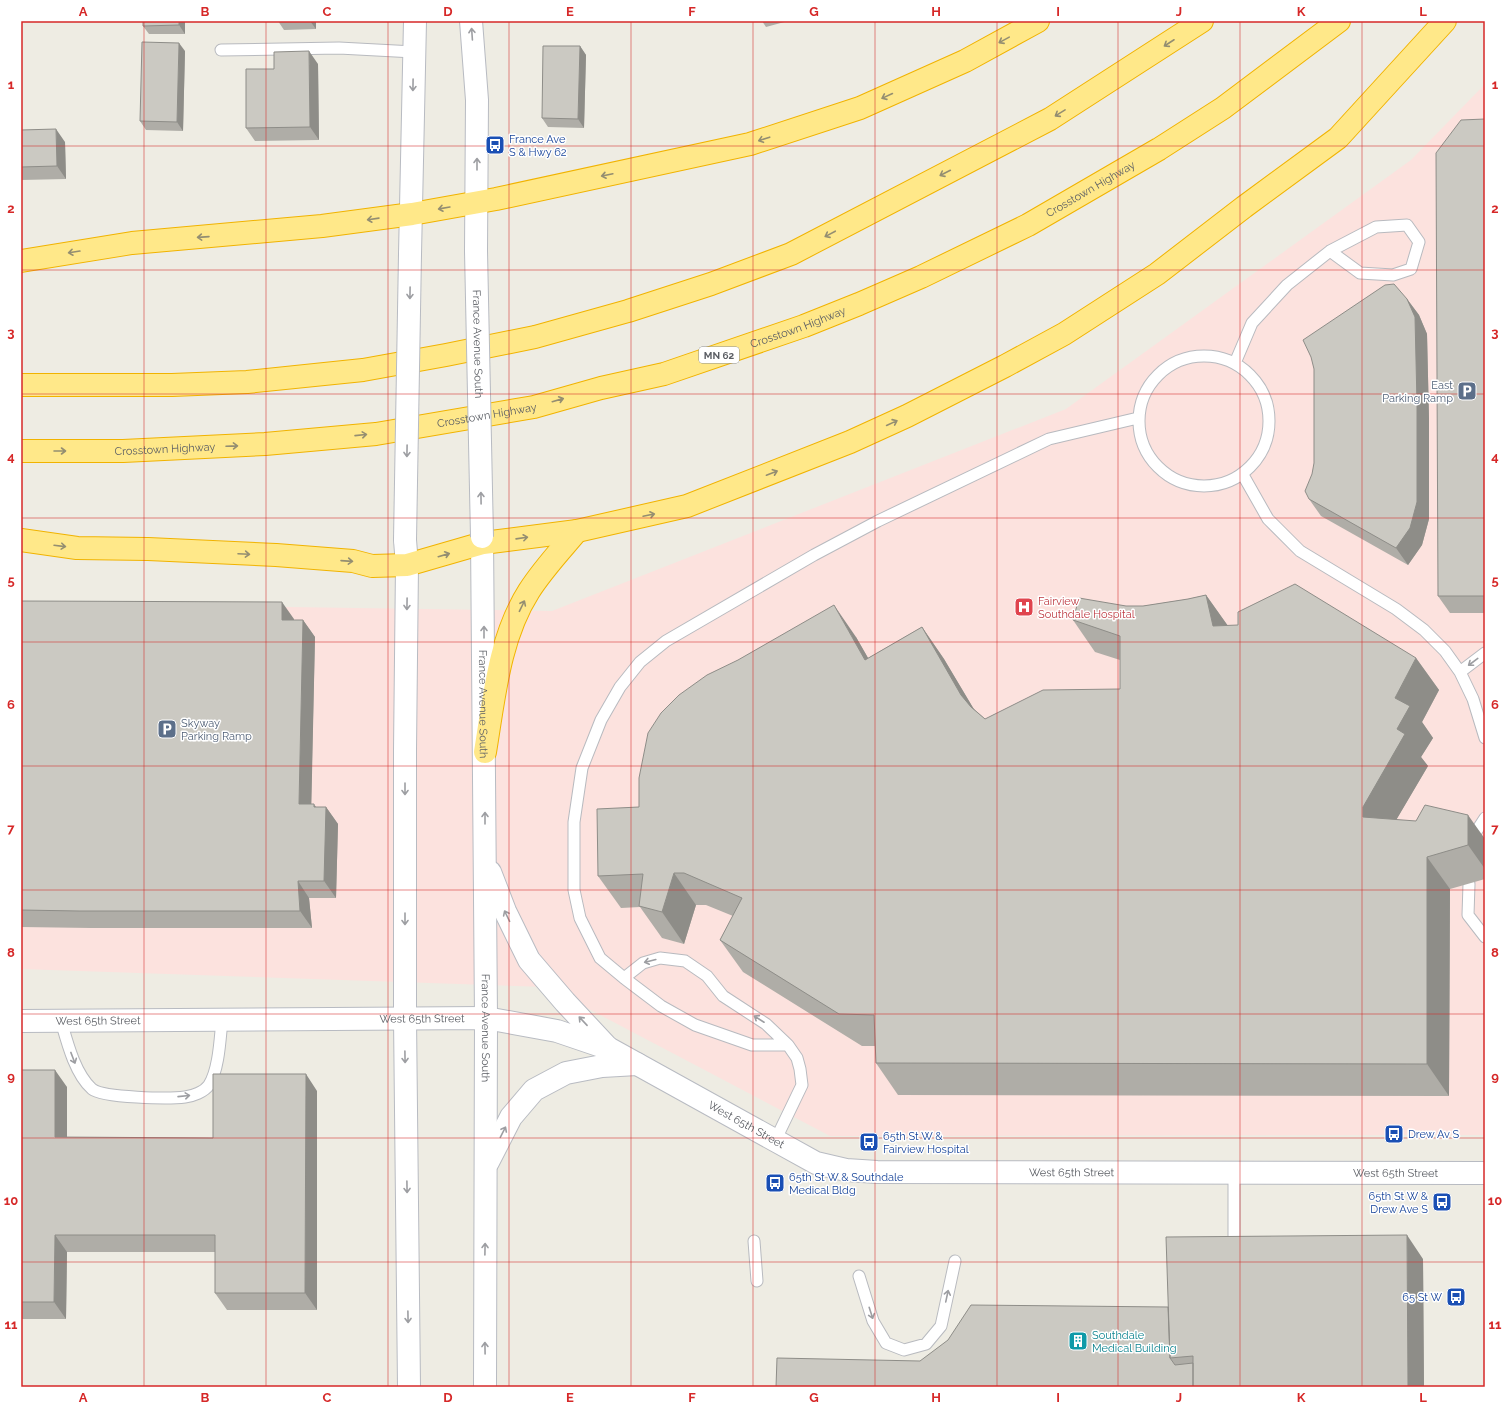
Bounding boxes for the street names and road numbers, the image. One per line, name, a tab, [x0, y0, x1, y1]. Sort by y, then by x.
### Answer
street label: Crosstown Highway	[1044, 158, 1137, 220]
street label: France Avenue South	[470, 290, 485, 398]
street label: Crosstown Highway	[749, 304, 848, 351]
road number: MN 62	[699, 347, 739, 363]
street label: Crosstown Highway	[436, 401, 538, 430]
street label: Crosstown Highway	[115, 440, 216, 458]
street label: France Avenue South	[476, 650, 490, 758]
street label: France Avenue South	[479, 974, 492, 1082]
street label: West 65th Street	[379, 1012, 465, 1026]
street label: West 65th Street	[55, 1014, 141, 1028]
street label: West 65th Street	[706, 1099, 787, 1151]
street label: West 65th Street	[1029, 1166, 1114, 1179]
street label: West 65th Street	[1353, 1167, 1438, 1180]

